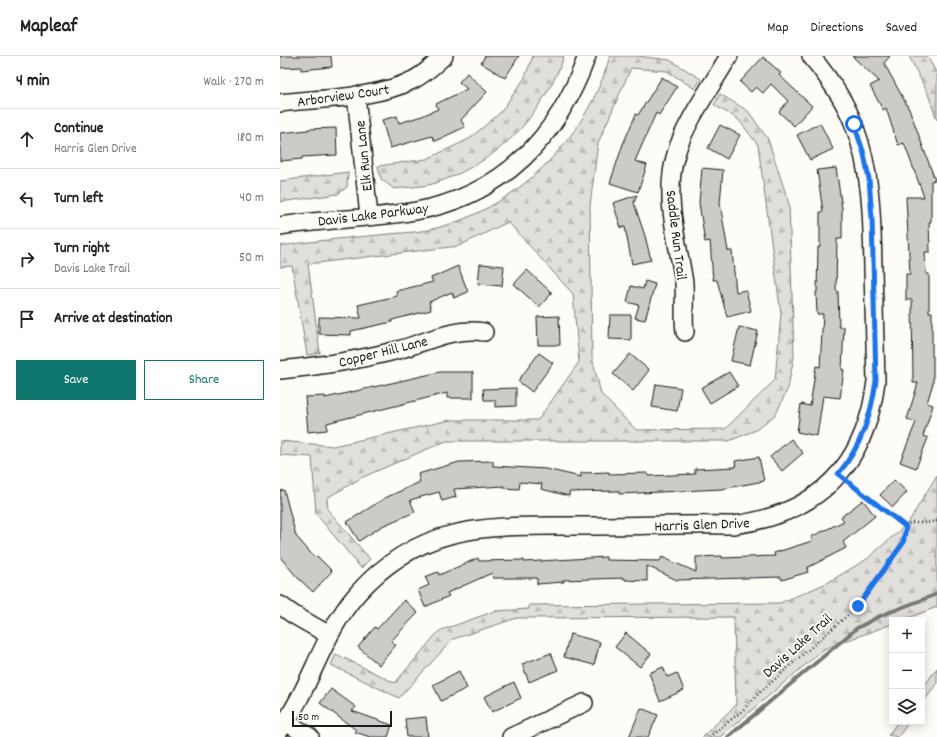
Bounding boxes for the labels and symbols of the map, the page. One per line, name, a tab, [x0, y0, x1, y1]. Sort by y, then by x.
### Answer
street label: Arborview Court	[296, 80, 391, 114]
route start	[845, 115, 863, 133]
street label: Elk Run Lane	[350, 119, 380, 192]
street label: Saddle Run Trail	[659, 189, 691, 282]
street label: Davis Lake Parkway	[317, 198, 431, 234]
street label: Copper Hill Lane	[337, 331, 431, 375]
street label: Harris Glen Drive	[654, 513, 751, 539]
route end	[849, 597, 867, 615]
street label: Davis Lake Trail	[758, 609, 839, 684]
scale bar	[292, 709, 392, 728]

